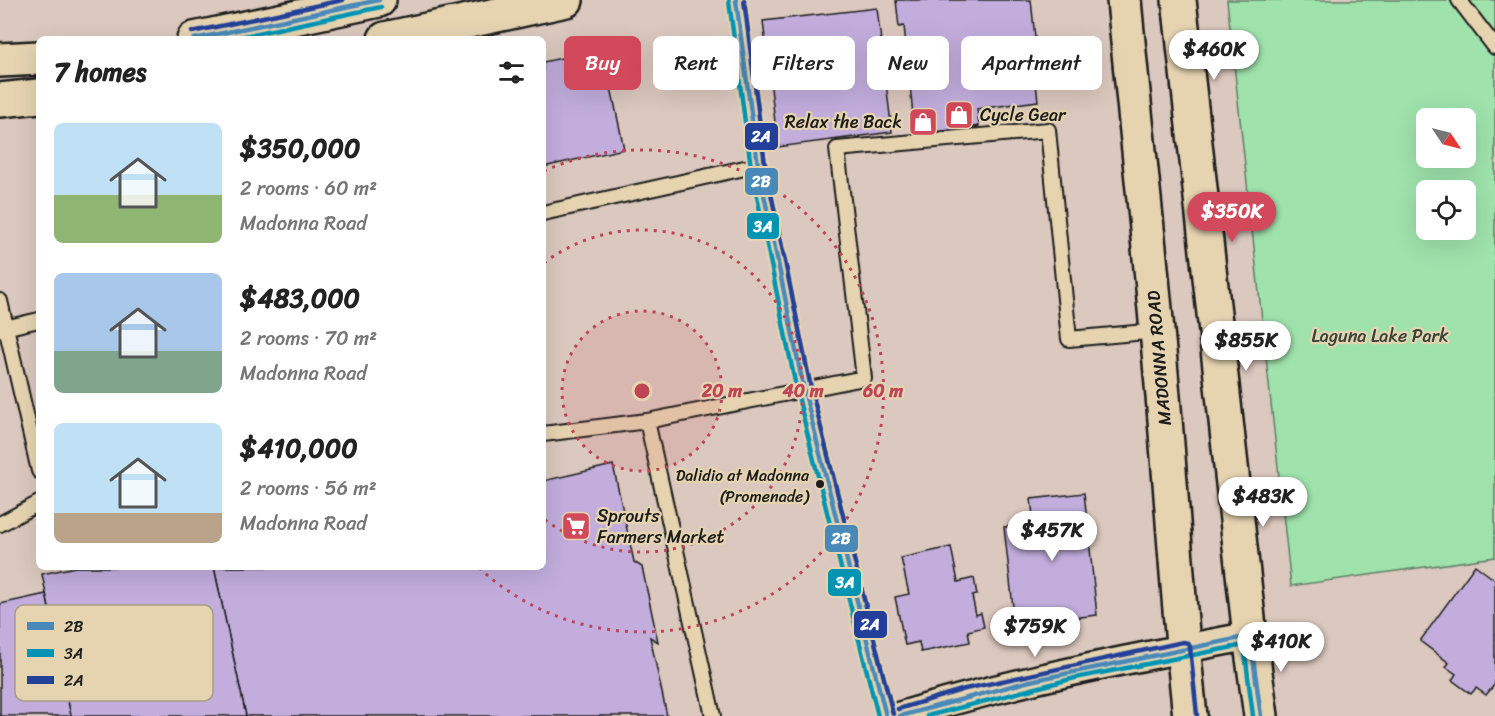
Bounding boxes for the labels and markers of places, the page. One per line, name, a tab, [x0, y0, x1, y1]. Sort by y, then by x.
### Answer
pin: $460K	[1172, 30, 1256, 81]
shop icon: Cycle Gear	[943, 99, 975, 131]
place label: Cycle Gear	[980, 99, 1067, 131]
place label: Relax the Back	[785, 106, 902, 138]
shop icon: Relax the Back	[907, 106, 939, 138]
pin: $350K	[1190, 192, 1274, 243]
pin: $855K	[1204, 321, 1288, 372]
centre of rings	[632, 381, 652, 401]
place label: Dalidio at Madonna (Promenade)	[676, 461, 810, 511]
pin: $483K	[1221, 477, 1305, 528]
marker: Dalidio at Madonna (Promenade)	[814, 478, 826, 490]
place label: Sprouts Farmers Market	[597, 500, 725, 553]
supermarket icon: Sprouts Farmers Market	[560, 510, 592, 542]
pin: $457K	[1010, 511, 1094, 562]
pin: $759K	[993, 607, 1077, 658]
pin: $410K	[1239, 622, 1323, 673]

